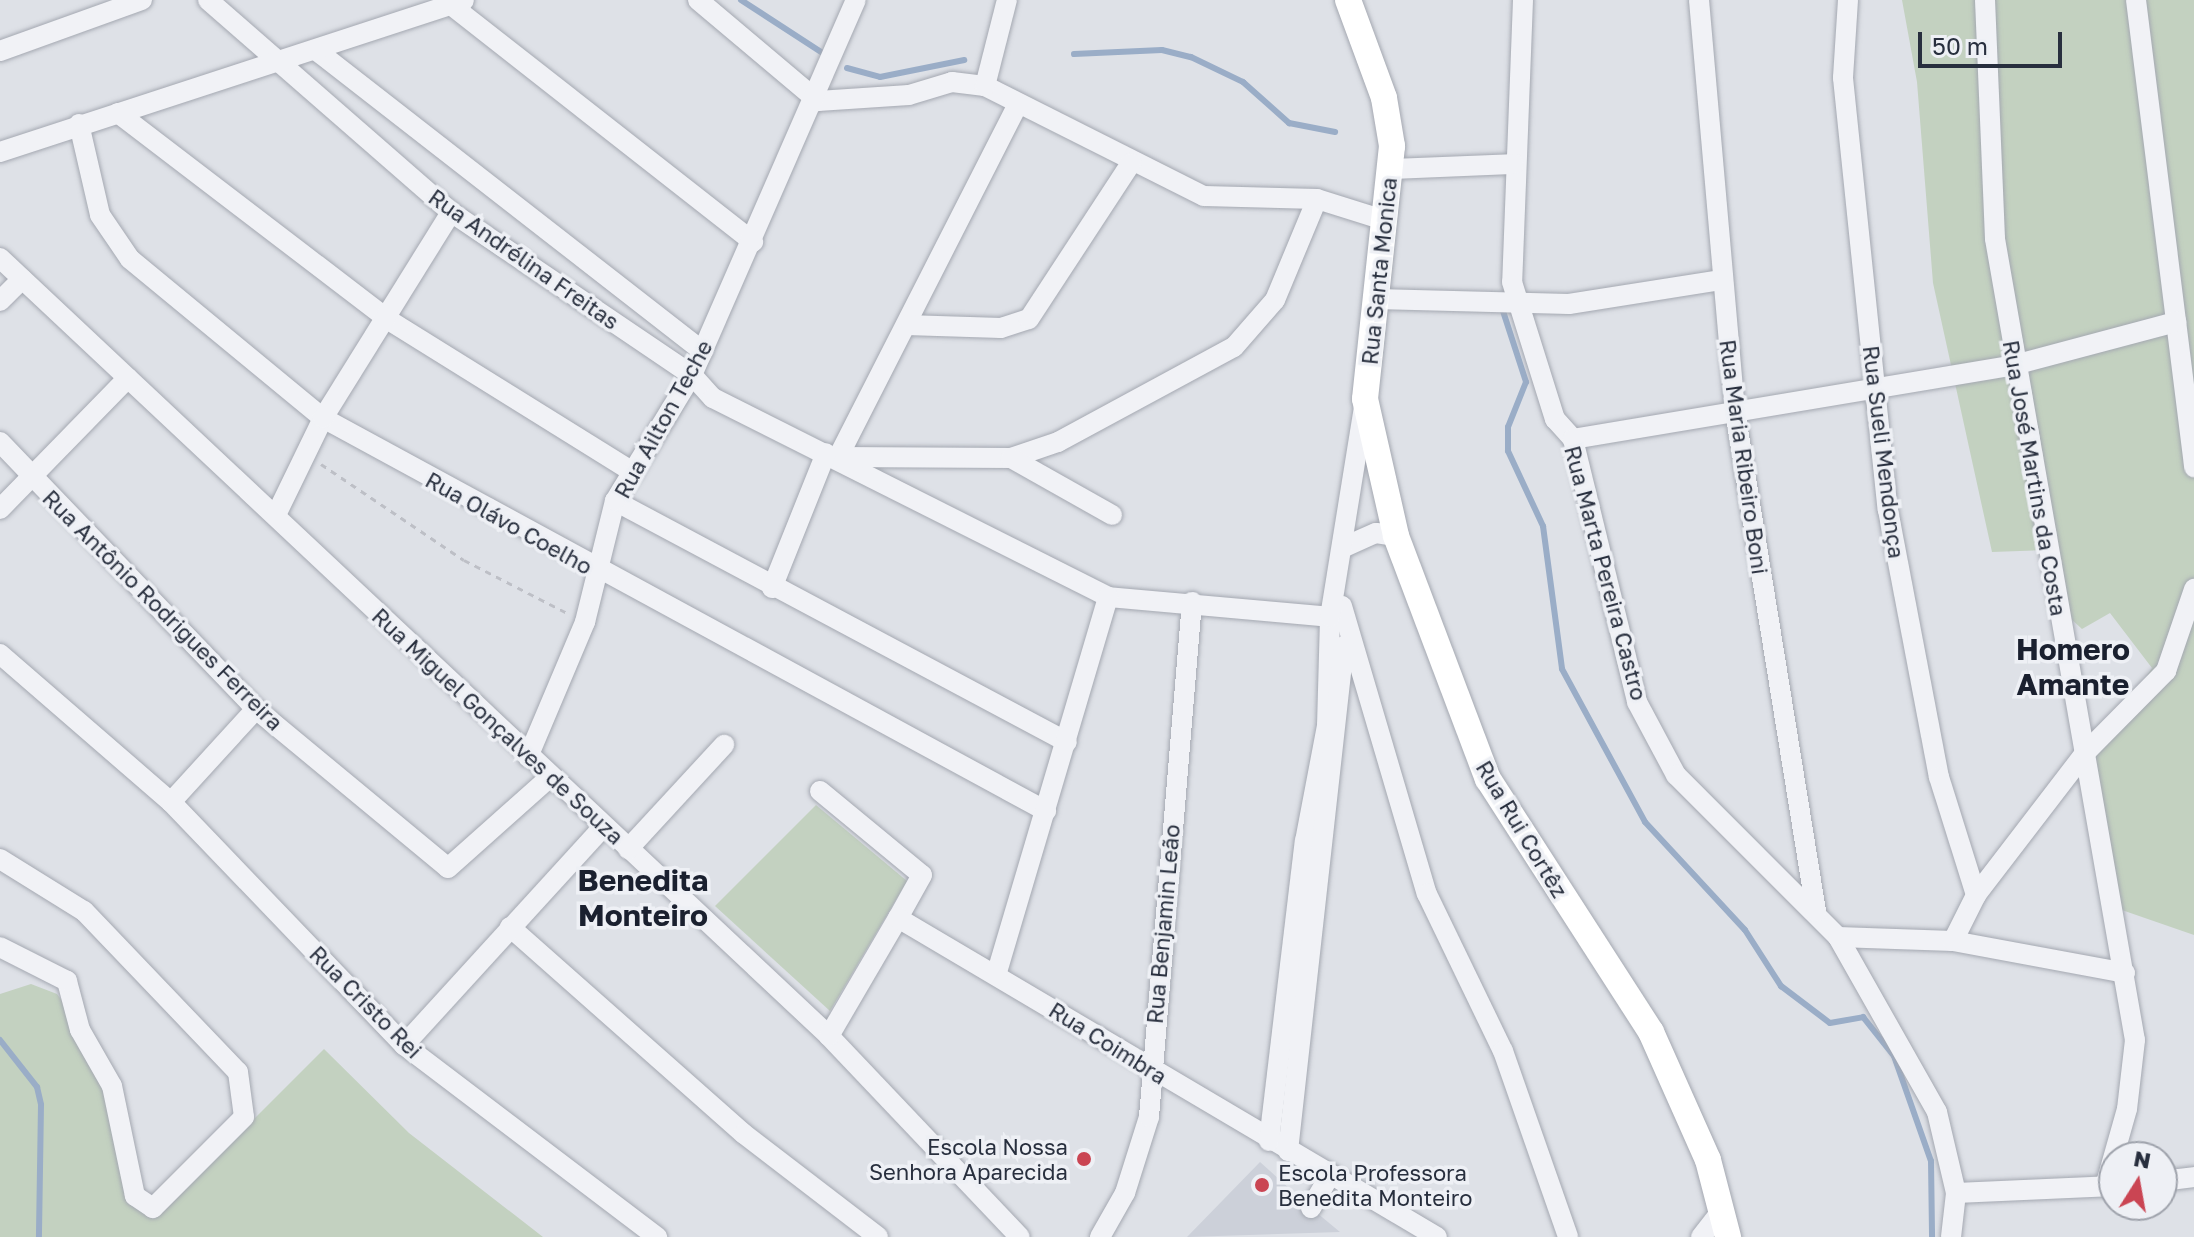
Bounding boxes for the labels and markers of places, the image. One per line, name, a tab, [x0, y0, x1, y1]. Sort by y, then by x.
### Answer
place label: Escola Nossa Senhora Aparecida	[869, 1133, 1068, 1184]
marker: Escola Nossa Senhora Aparecida	[1075, 1150, 1093, 1168]
place label: Escola Professora Benedita Monteiro	[1278, 1159, 1472, 1210]
marker: Escola Professora Benedita Monteiro	[1253, 1176, 1271, 1194]

